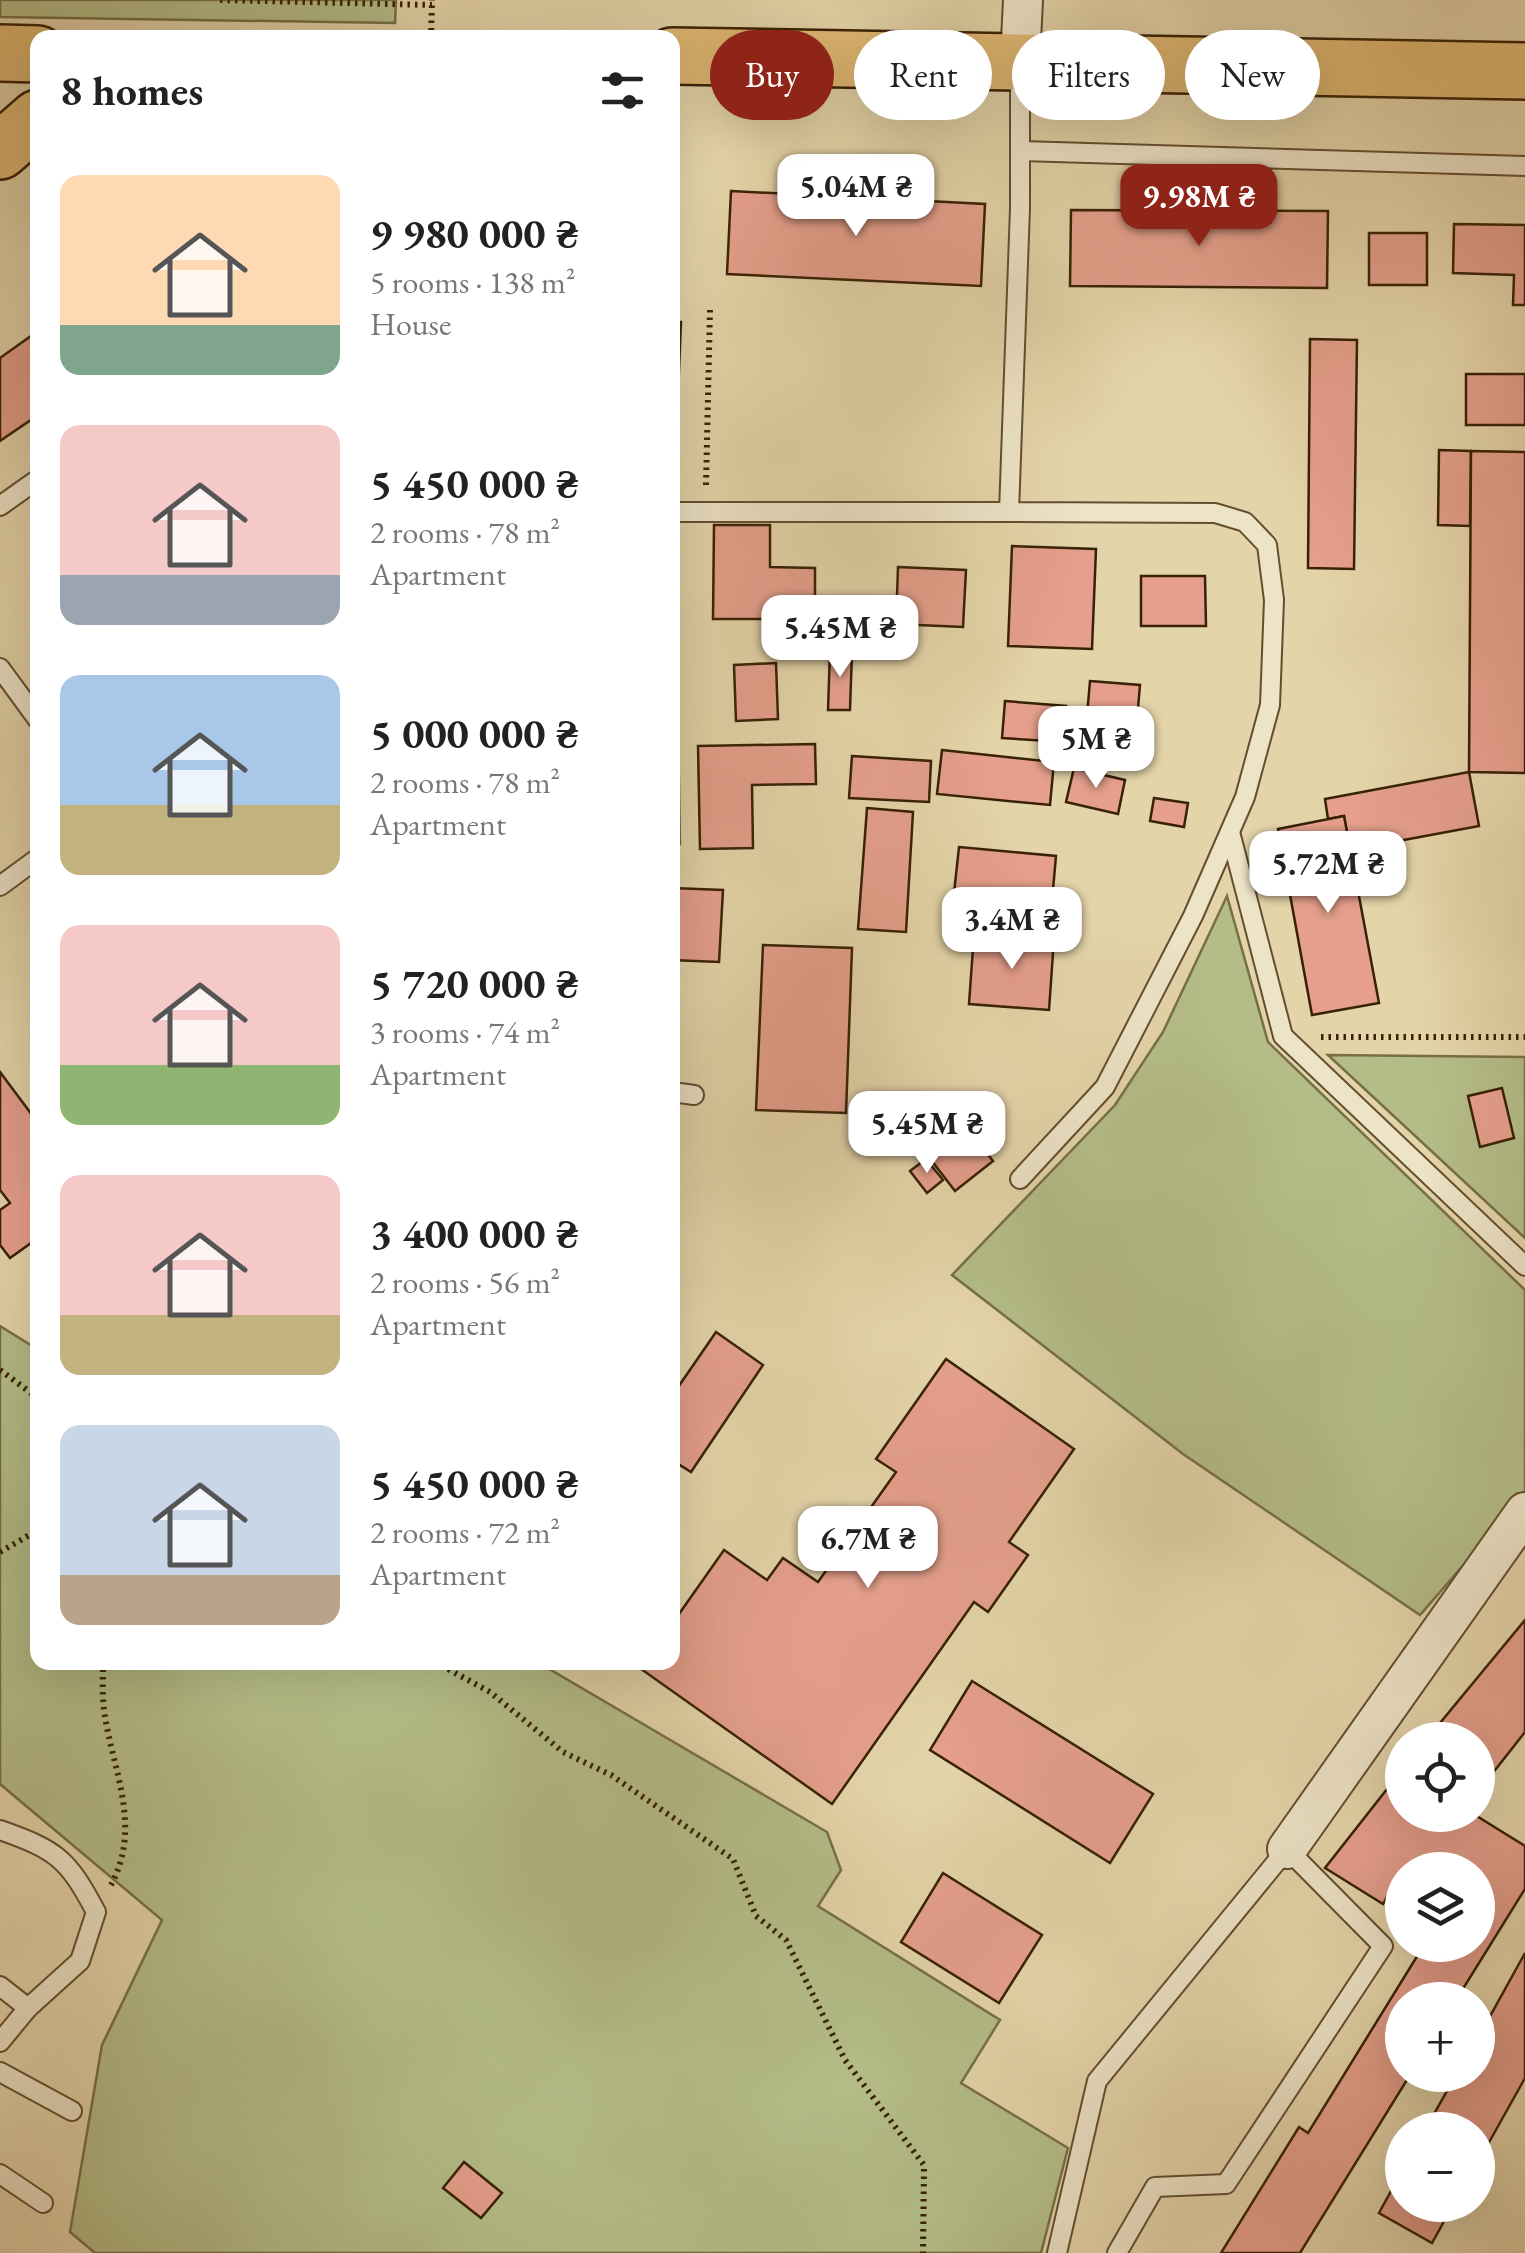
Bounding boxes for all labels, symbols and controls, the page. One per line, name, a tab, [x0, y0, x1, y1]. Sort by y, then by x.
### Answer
chip: Buy	[710, 30, 834, 120]
chip: Rent	[854, 30, 992, 120]
chip: Filters	[1012, 30, 1165, 120]
chip: New	[1185, 30, 1320, 120]
text: 8 homes	[60, 63, 203, 118]
icon: filters	[595, 63, 650, 118]
pin: 5.04M ₴	[764, 154, 948, 239]
pin: 9.98M ₴	[1107, 164, 1291, 249]
text: 5.04M ₴	[799, 165, 913, 207]
text: 9.98M ₴	[1142, 175, 1256, 217]
text: 9 980 000 ₴	[370, 206, 579, 261]
icon: home	[140, 215, 260, 335]
text: 5 rooms · 138 m²	[370, 261, 576, 303]
text: House	[370, 303, 451, 345]
text: 5 450 000 ₴	[370, 456, 579, 511]
icon: home	[140, 465, 260, 585]
text: 2 rooms · 78 m²	[370, 511, 560, 553]
text: Apartment	[370, 553, 506, 595]
pin: 5.45M ₴	[748, 595, 932, 680]
text: 5.45M ₴	[783, 606, 897, 648]
text: 5 000 000 ₴	[370, 706, 579, 761]
pin: 5M ₴	[1037, 706, 1155, 791]
icon: home	[140, 715, 260, 835]
text: 5M ₴	[1060, 717, 1132, 759]
text: 2 rooms · 78 m²	[370, 761, 560, 803]
text: Apartment	[370, 803, 506, 845]
pin: 5.72M ₴	[1236, 831, 1420, 916]
text: 5.72M ₴	[1271, 842, 1385, 884]
pin: 3.4M ₴	[931, 887, 1093, 972]
text: 3.4M ₴	[964, 898, 1060, 940]
text: 5 720 000 ₴	[370, 956, 579, 1011]
icon: home	[140, 965, 260, 1085]
text: 3 rooms · 74 m²	[370, 1011, 560, 1053]
text: Apartment	[370, 1053, 506, 1095]
pin: 5.45M ₴	[835, 1091, 1019, 1176]
text: 5.45M ₴	[870, 1102, 984, 1144]
text: 3 400 000 ₴	[370, 1206, 579, 1261]
icon: home	[140, 1215, 260, 1335]
text: 2 rooms · 56 m²	[370, 1261, 560, 1303]
text: Apartment	[370, 1303, 506, 1345]
text: 5 450 000 ₴	[370, 1456, 579, 1511]
icon: home	[140, 1465, 260, 1585]
pin: 6.7M ₴	[787, 1506, 949, 1591]
text: 2 rooms · 72 m²	[370, 1511, 560, 1553]
text: 6.7M ₴	[820, 1517, 916, 1559]
text: Apartment	[370, 1553, 506, 1595]
map controls	[1385, 1722, 1495, 2222]
button: locate	[1385, 1722, 1495, 1832]
button: layers	[1385, 1852, 1495, 1962]
button: +	[1385, 1982, 1495, 2092]
button: −	[1385, 2112, 1495, 2222]

